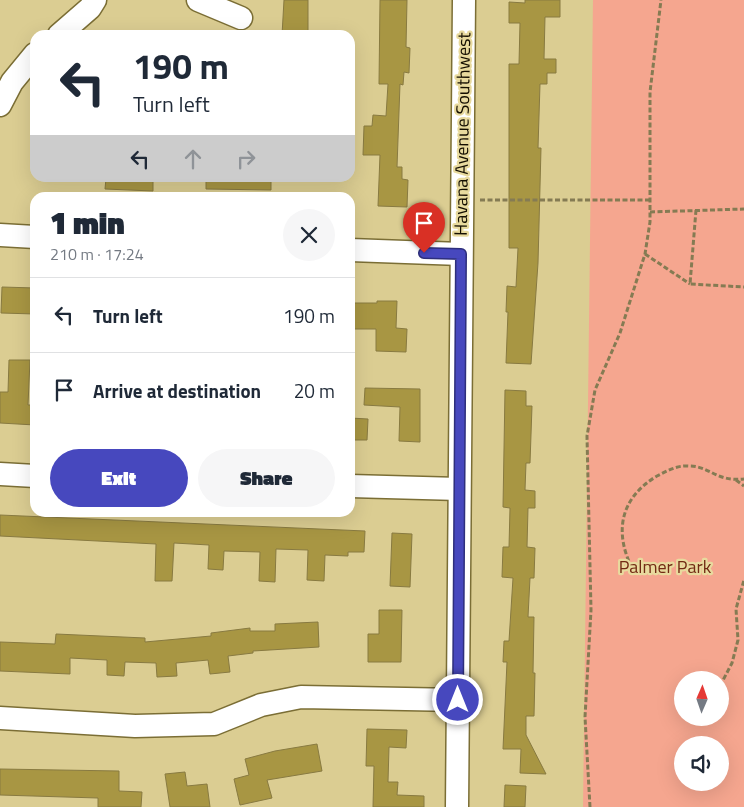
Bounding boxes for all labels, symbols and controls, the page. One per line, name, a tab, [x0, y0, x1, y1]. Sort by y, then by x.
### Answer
street label: Havana Avenue Southwest	[447, 31, 477, 236]
text: 190 m	[133, 39, 229, 93]
icon: left	[50, 50, 115, 115]
text: Turn left	[133, 87, 210, 121]
icon: left	[126, 145, 154, 173]
icon: ahead	[179, 145, 207, 173]
icon: right	[232, 145, 260, 173]
text: 1 min	[50, 200, 125, 246]
pin	[403, 202, 445, 253]
button: close	[283, 209, 335, 261]
icon: arrive	[410, 209, 438, 237]
text: 210 m · 17:24	[50, 242, 144, 266]
icon: left	[50, 301, 78, 329]
text: Turn left	[93, 301, 163, 330]
text: 190 m	[283, 301, 335, 330]
icon: arrive	[50, 376, 78, 404]
text: Arrive at destination	[93, 376, 261, 405]
text: 20 m	[294, 376, 335, 405]
button: Exit	[50, 449, 188, 507]
button: Share	[198, 449, 335, 507]
park label: Palmer Park	[619, 553, 712, 580]
north arrow	[674, 671, 729, 726]
map controls	[674, 671, 729, 791]
position arrow	[431, 673, 483, 725]
button: sound	[674, 736, 729, 791]

